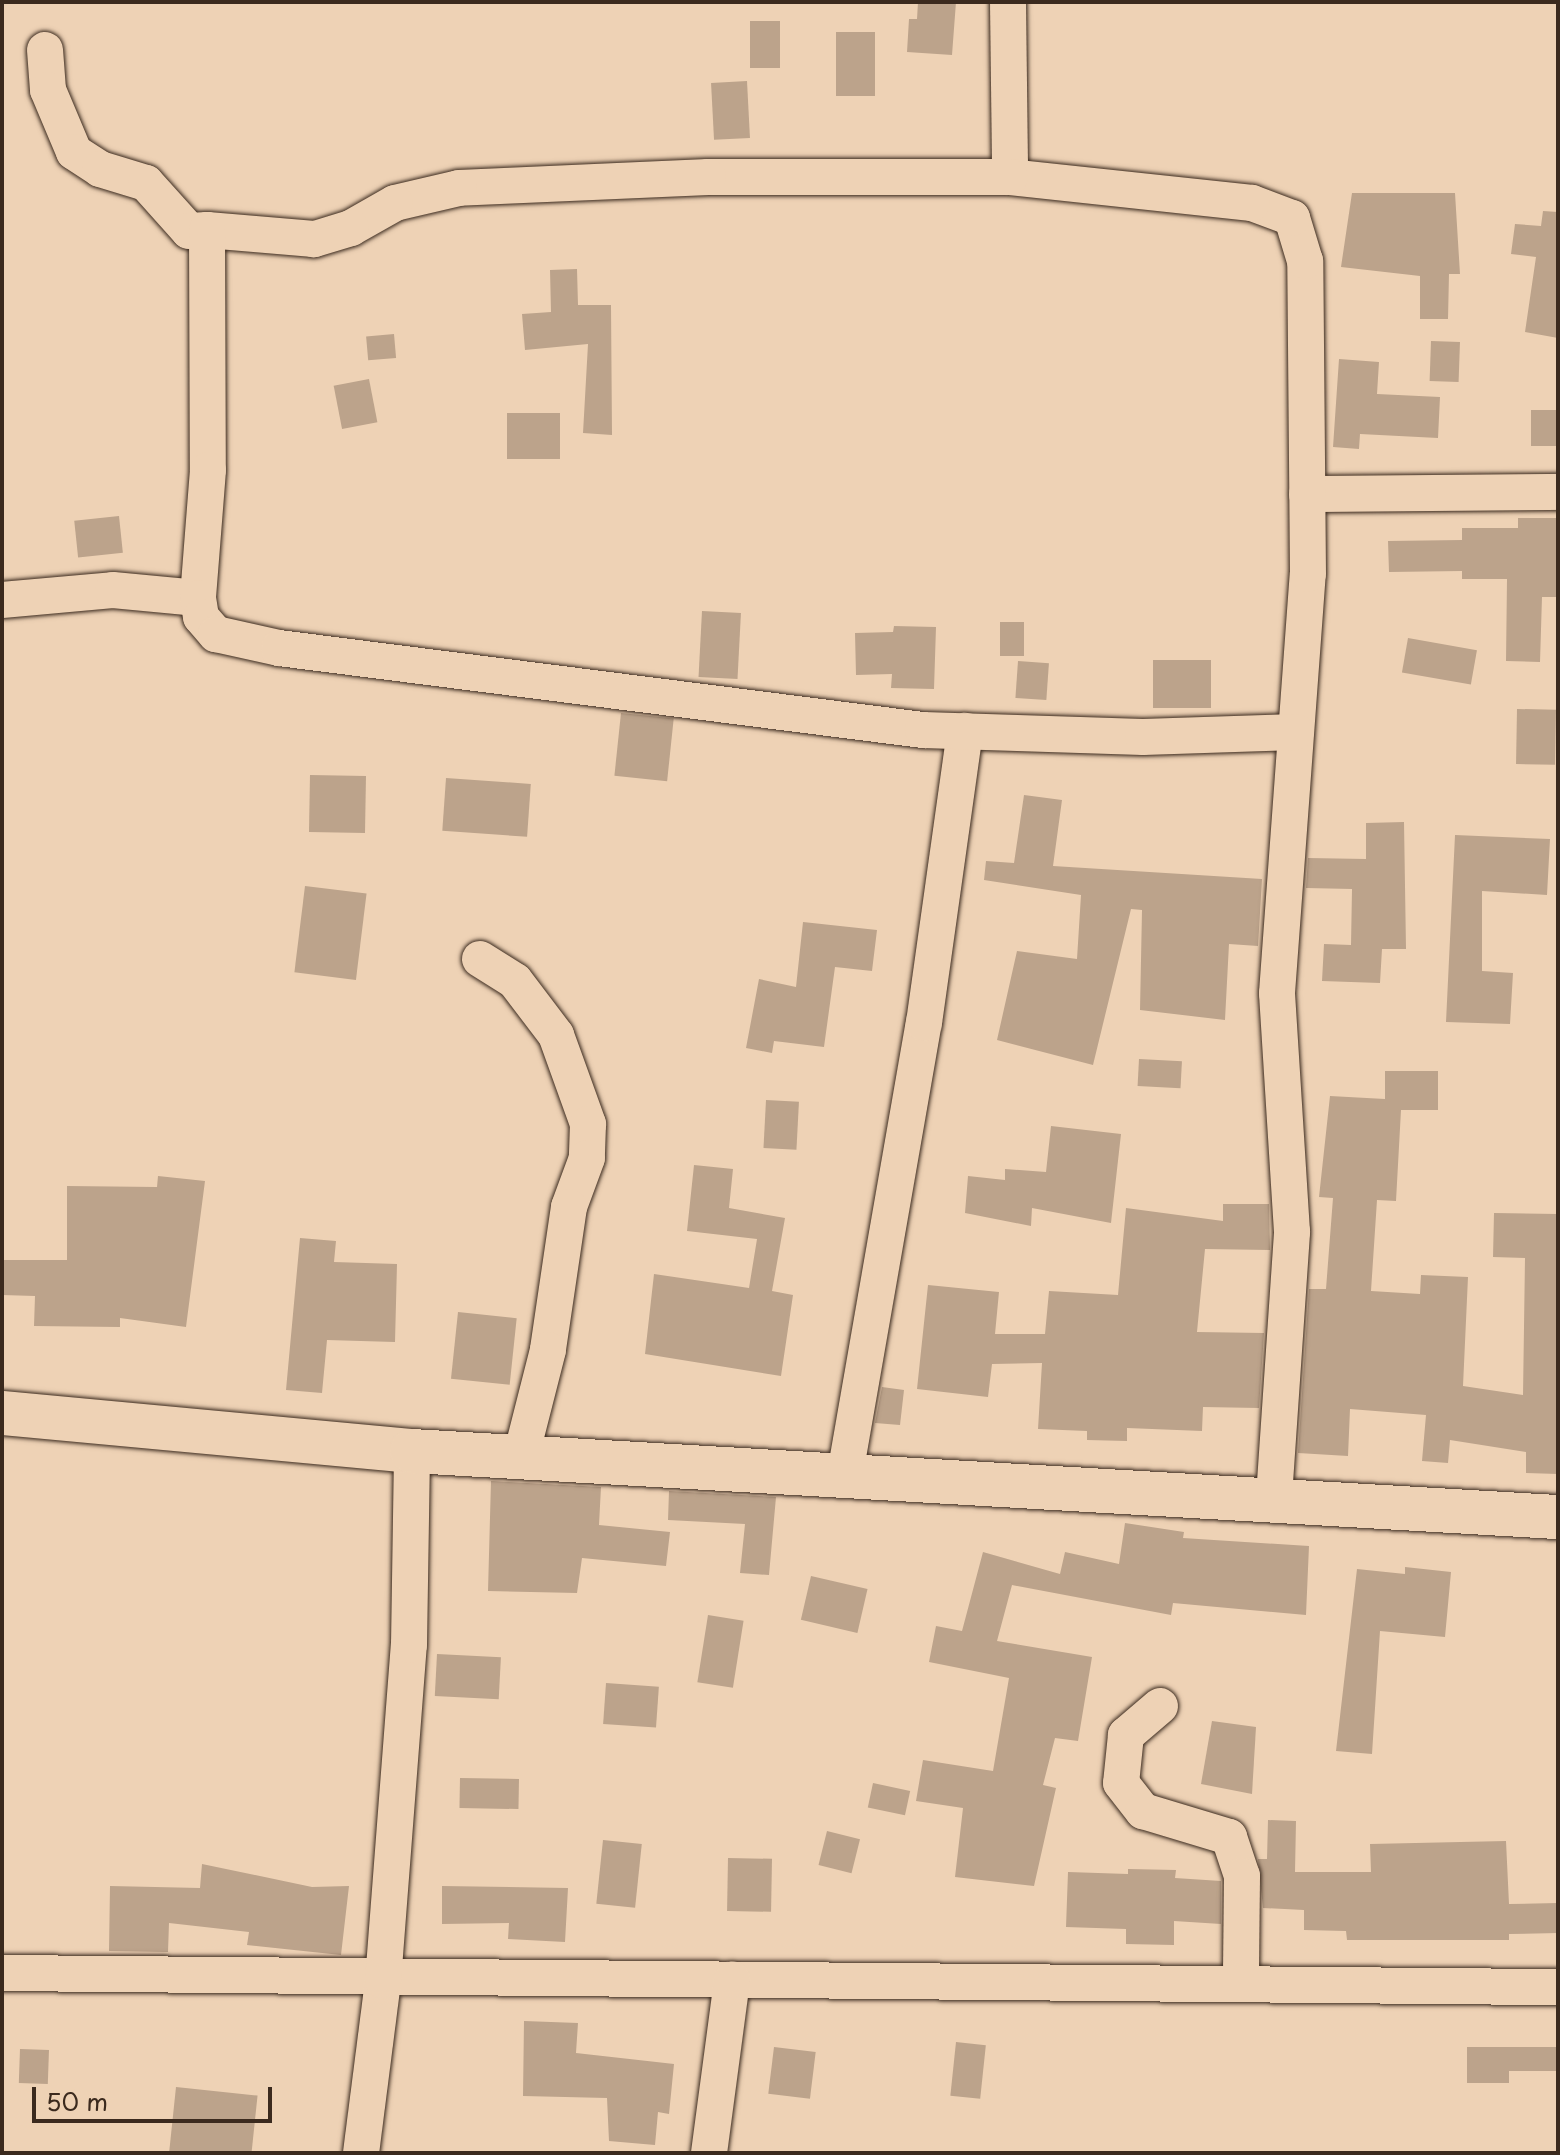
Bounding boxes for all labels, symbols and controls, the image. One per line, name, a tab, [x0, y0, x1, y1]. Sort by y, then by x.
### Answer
scale bar	[36, 2071, 276, 2121]
text: 50 m	[46, 2083, 108, 2119]

